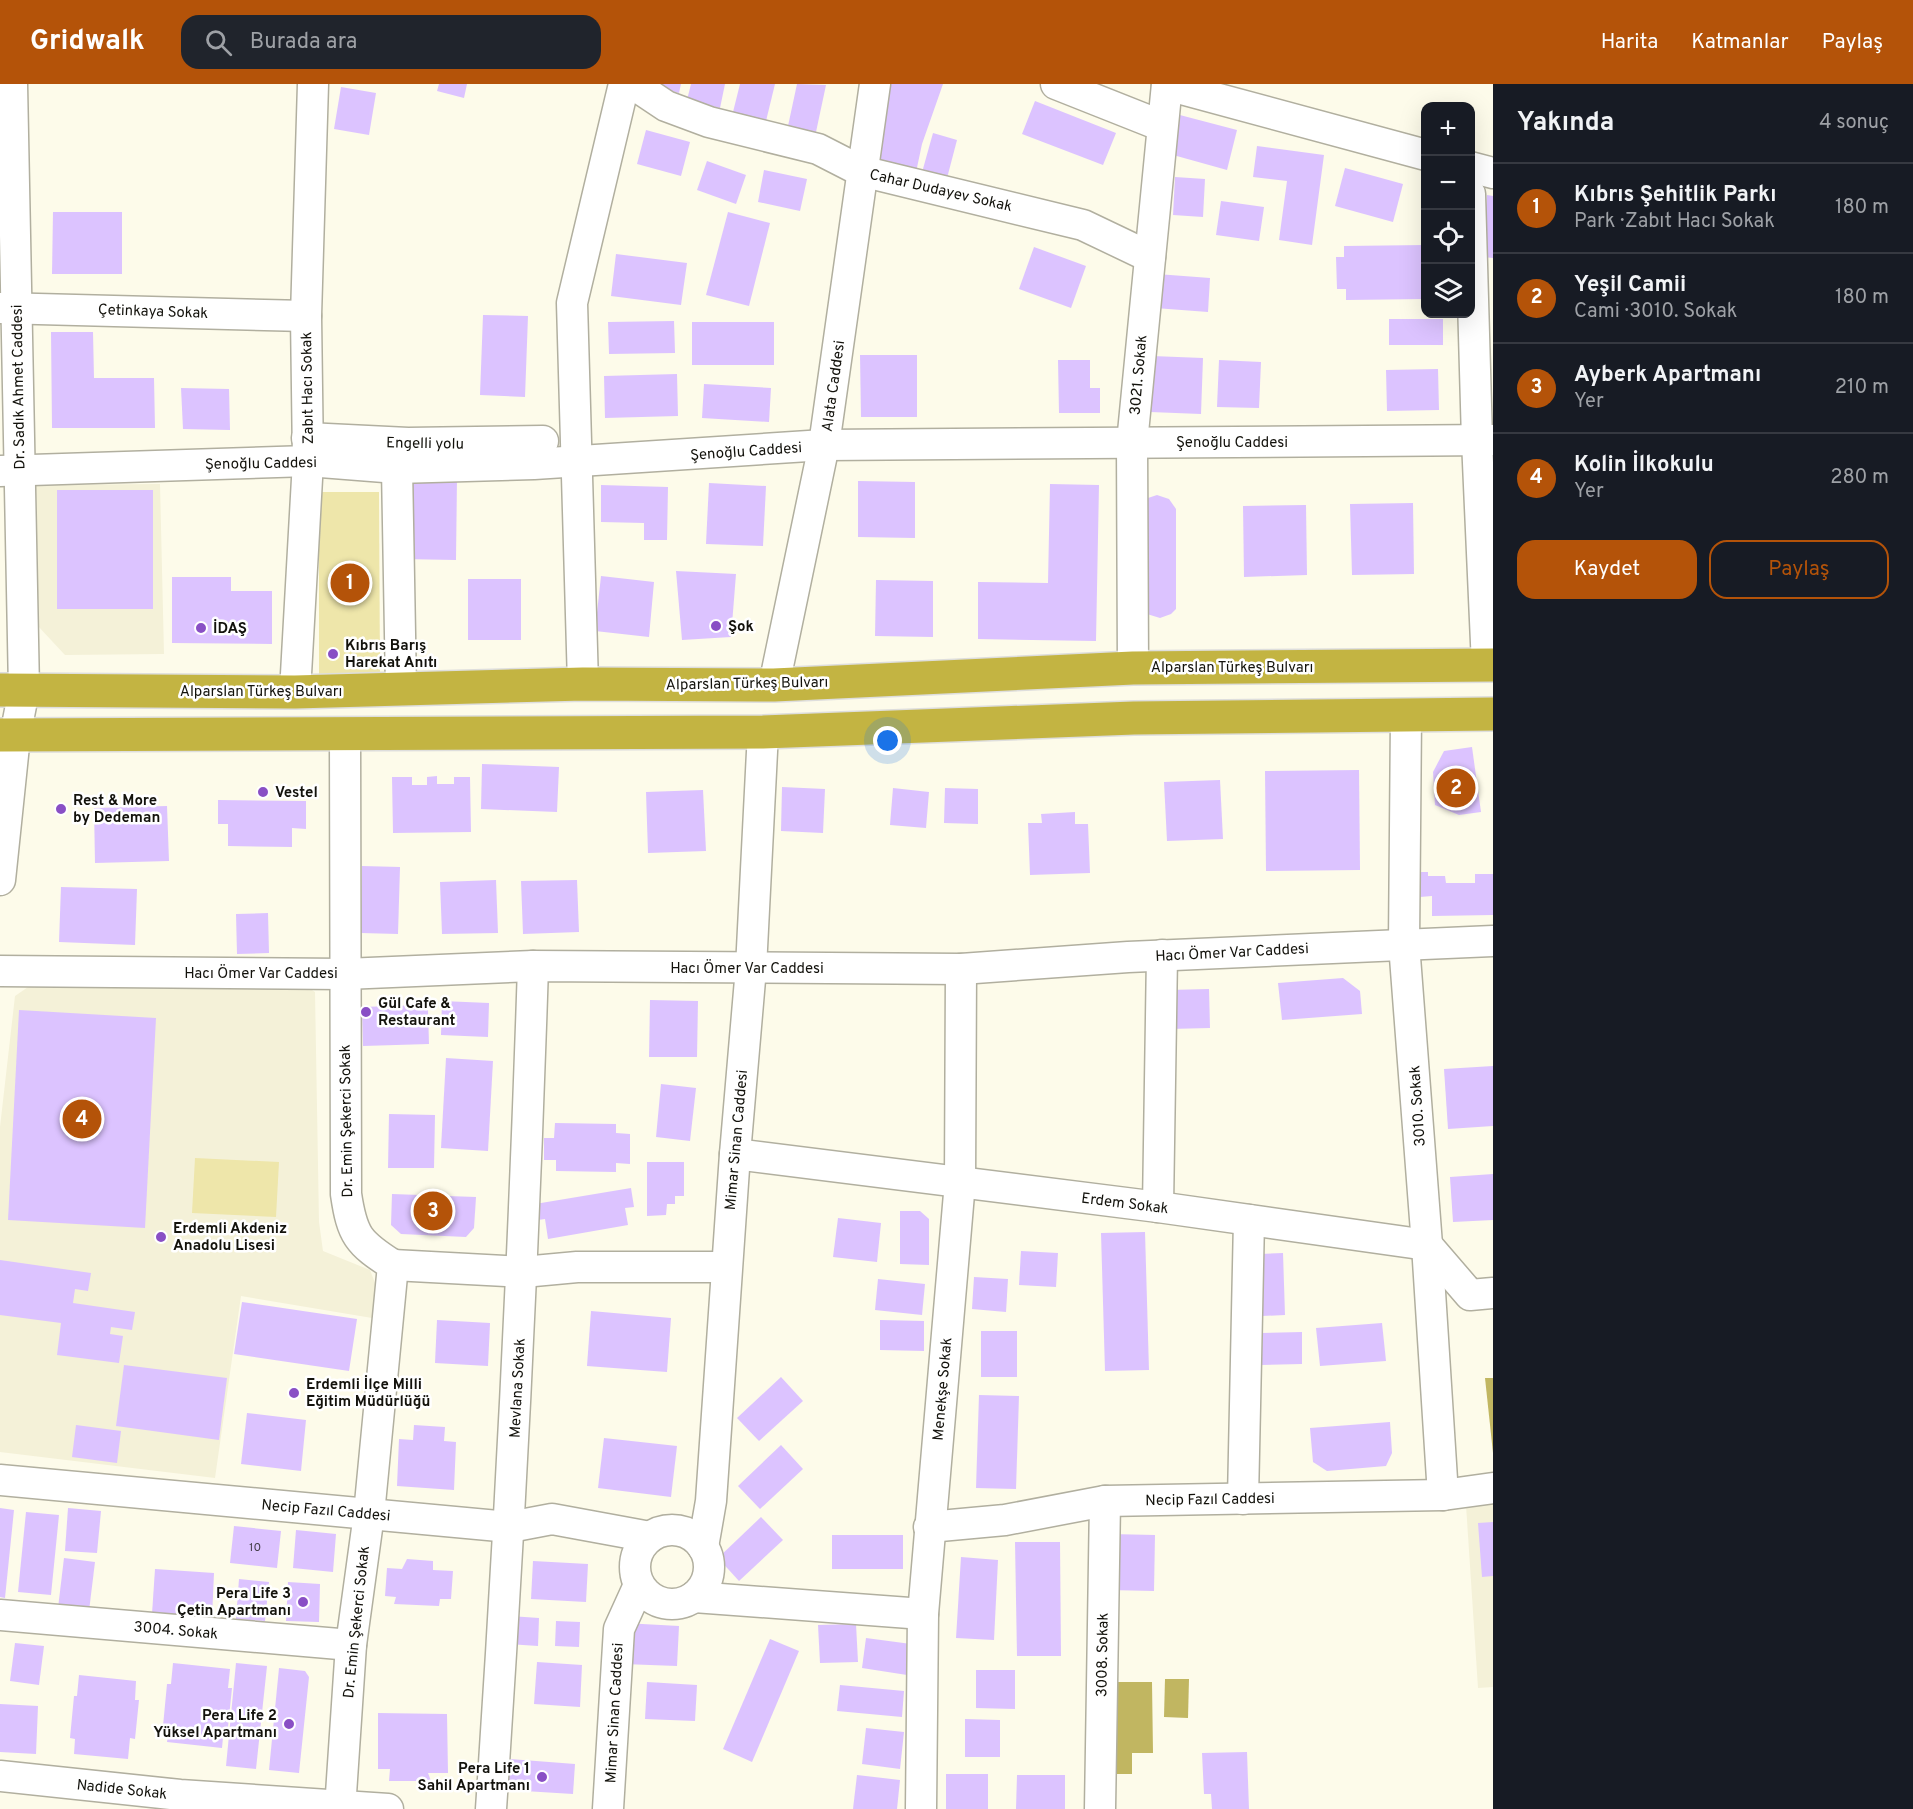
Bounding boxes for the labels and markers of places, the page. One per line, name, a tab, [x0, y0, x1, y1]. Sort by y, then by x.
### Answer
pin: 1	[330, 560, 370, 606]
place label: Şok	[728, 618, 754, 637]
place label: İDAŞ	[213, 619, 247, 639]
marker: Şok	[709, 619, 723, 633]
marker: İDAŞ	[194, 621, 208, 635]
place label: Kıbrıs Barış Harekat Anıtı	[345, 637, 437, 673]
marker: Kıbrıs Barış Harekat Anıtı	[326, 647, 340, 661]
pin: 2	[1436, 766, 1476, 810]
place label: Vestel	[275, 784, 318, 803]
marker: Vestel	[256, 785, 270, 799]
place label: Rest & More by Dedeman	[73, 792, 160, 828]
marker: Rest & More by Dedeman	[54, 802, 68, 816]
place label: Gül Cafe & Restaurant	[378, 995, 455, 1031]
marker: Gül Cafe & Restaurant	[359, 1005, 373, 1019]
pin: 4	[62, 1096, 101, 1142]
pin: 3	[414, 1188, 452, 1234]
place label: Erdemli Akdeniz Anadolu Lisesi	[173, 1220, 287, 1256]
marker: Erdemli Akdeniz Anadolu Lisesi	[154, 1230, 168, 1244]
place label: Erdemli İlçe Milli Eğitim Müdürlüğü	[306, 1375, 430, 1412]
marker: Erdemli İlçe Milli Eğitim Müdürlüğü	[287, 1386, 301, 1400]
place label: Pera Life 3 Çetin Apartmanı	[177, 1585, 291, 1621]
marker: Pera Life 3 Çetin Apartmanı	[296, 1595, 310, 1609]
place label: Pera Life 2 Yüksel Apartmanı	[153, 1707, 277, 1743]
marker: Pera Life 2 Yüksel Apartmanı	[282, 1717, 296, 1731]
place label: Pera Life 1 Sahil Apartmanı	[417, 1760, 530, 1796]
marker: Pera Life 1 Sahil Apartmanı	[535, 1770, 549, 1784]

